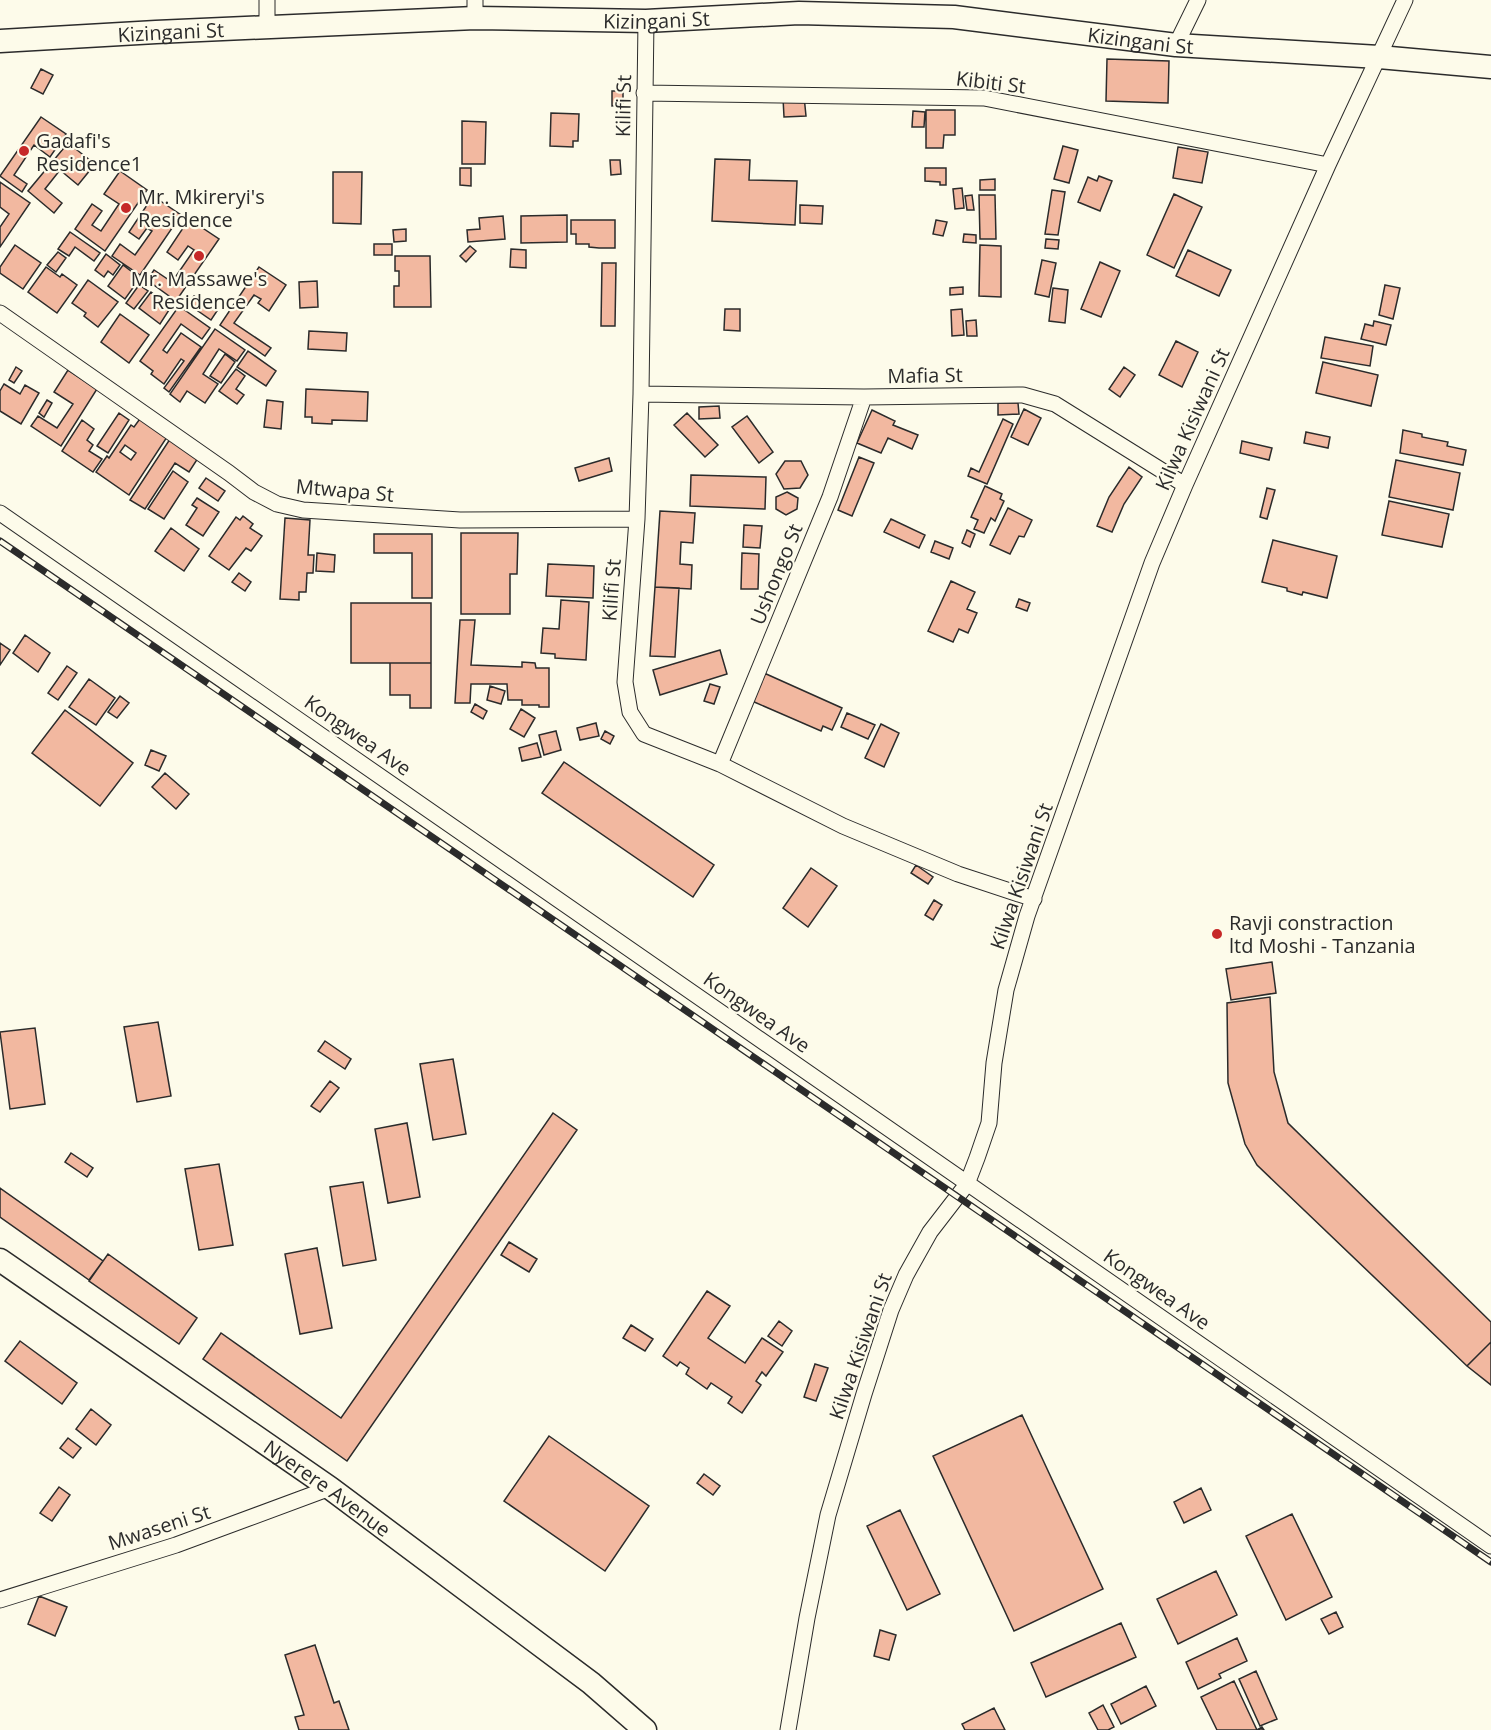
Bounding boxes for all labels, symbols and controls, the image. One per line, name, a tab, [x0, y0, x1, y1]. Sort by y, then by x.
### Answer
street label: Kizingani St	[603, 4, 710, 35]
street label: Kizingani St	[117, 16, 225, 48]
street label: Kizingani St	[1086, 20, 1194, 60]
street label: Kibiti St	[955, 64, 1027, 100]
street label: Kilifi St	[609, 75, 637, 137]
place label: Gadafi's Residence1	[36, 127, 142, 177]
marker: Gadafi's Residence1	[17, 144, 31, 158]
place label: Mr. Mkireryi's Residence	[138, 183, 265, 233]
marker: Mr. Mkireryi's Residence	[119, 201, 133, 215]
marker: Mr. Massawe's Residence	[192, 249, 206, 263]
place label: Mr. Massawe's Residence	[131, 265, 267, 315]
street label: Kilwa Kisiwani St	[1149, 344, 1235, 494]
street label: Mafia St	[887, 361, 963, 389]
street label: Mtwapa St	[295, 472, 395, 508]
street label: Ushongo St	[743, 519, 809, 629]
street label: Kilifi St	[595, 558, 627, 622]
street label: Kongwea Ave	[299, 688, 417, 782]
street label: Kilwa Kisiwani St	[983, 799, 1059, 953]
place label: Ravji constraction ltd Moshi - Tanzania	[1229, 909, 1416, 959]
marker: Ravji constraction ltd Moshi - Tanzania	[1210, 927, 1224, 941]
street label: Kongwea Ave	[698, 965, 816, 1059]
street label: Kongwea Ave	[1098, 1242, 1216, 1336]
street label: Kilwa Kisiwani St	[822, 1269, 898, 1423]
street label: Nyerere Avenue	[259, 1433, 396, 1542]
street label: Mwaseni St	[104, 1498, 214, 1556]

